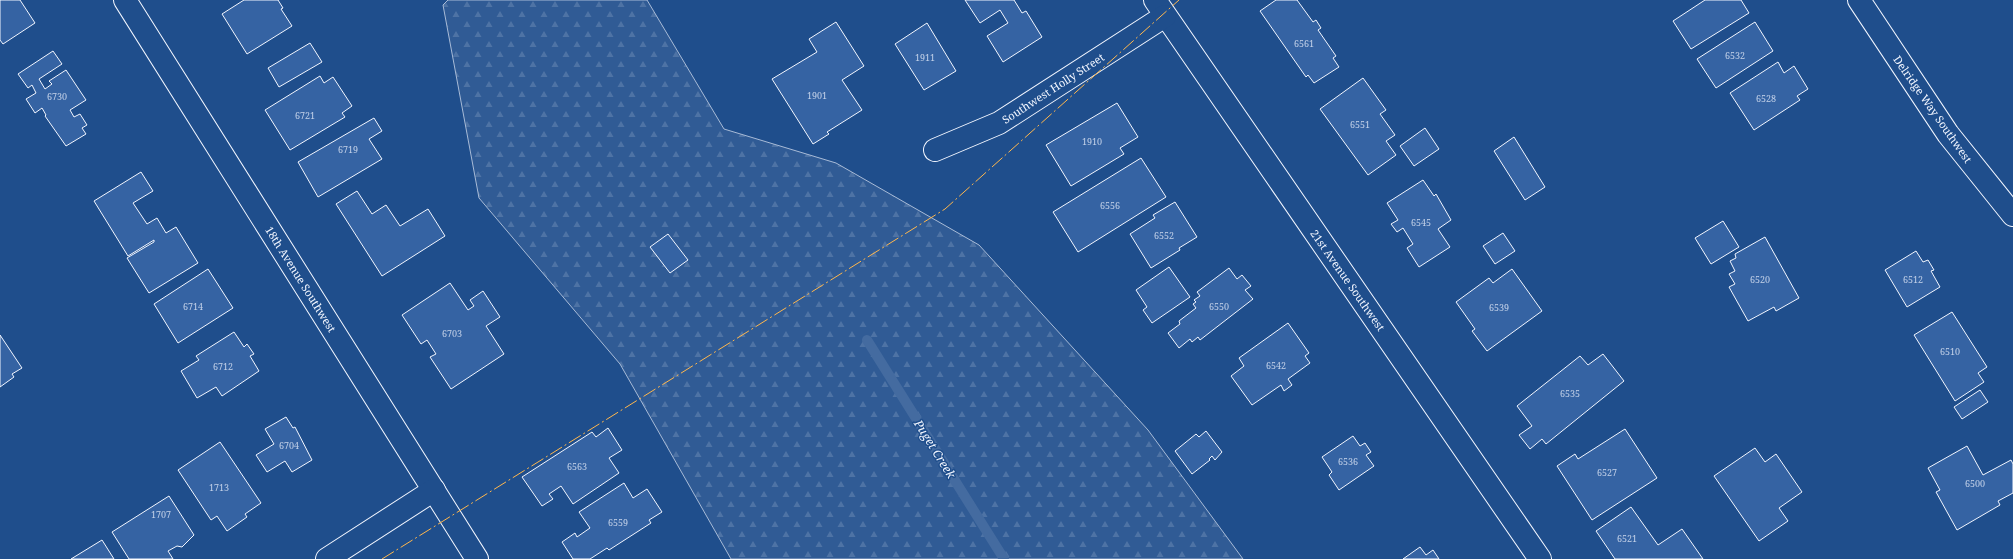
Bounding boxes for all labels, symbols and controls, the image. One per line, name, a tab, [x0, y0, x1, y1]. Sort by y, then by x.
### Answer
house number: 6561	[1294, 37, 1314, 50]
street label: Southwest Holly Street	[999, 49, 1107, 127]
house number: 6532	[1725, 49, 1745, 62]
house number: 1911	[915, 51, 935, 64]
street label: Delridge Way Southwest	[1890, 52, 1976, 166]
house number: 1901	[807, 89, 827, 102]
house number: 6730	[47, 90, 67, 103]
house number: 6528	[1756, 92, 1776, 105]
house number: 6721	[295, 109, 315, 122]
house number: 6551	[1350, 118, 1370, 131]
house number: 1910	[1082, 135, 1102, 148]
house number: 6719	[338, 143, 358, 156]
house number: 6556	[1100, 199, 1120, 212]
house number: 6545	[1411, 216, 1431, 229]
street label: 18th Avenue Southwest	[262, 223, 340, 335]
street label: 21st Avenue Southwest	[1307, 226, 1389, 334]
house number: 6552	[1154, 229, 1174, 242]
house number: 6520	[1750, 273, 1770, 286]
house number: 6512	[1903, 273, 1923, 286]
house number: 6714	[183, 300, 203, 313]
house number: 6550	[1209, 300, 1229, 313]
house number: 6539	[1489, 301, 1509, 314]
house number: 6703	[442, 327, 462, 340]
house number: 6510	[1940, 345, 1960, 358]
house number: 6542	[1266, 359, 1286, 372]
house number: 6712	[213, 360, 233, 373]
house number: 6535	[1560, 387, 1580, 400]
water label: Puget Creek	[910, 416, 960, 483]
house number: 6704	[279, 439, 299, 452]
house number: 6536	[1338, 455, 1358, 468]
house number: 6563	[567, 460, 587, 473]
house number: 6527	[1597, 466, 1617, 479]
house number: 6500	[1965, 477, 1985, 490]
house number: 1713	[209, 481, 229, 494]
house number: 1707	[151, 508, 171, 521]
house number: 6559	[608, 516, 628, 529]
house number: 6521	[1617, 532, 1637, 545]

